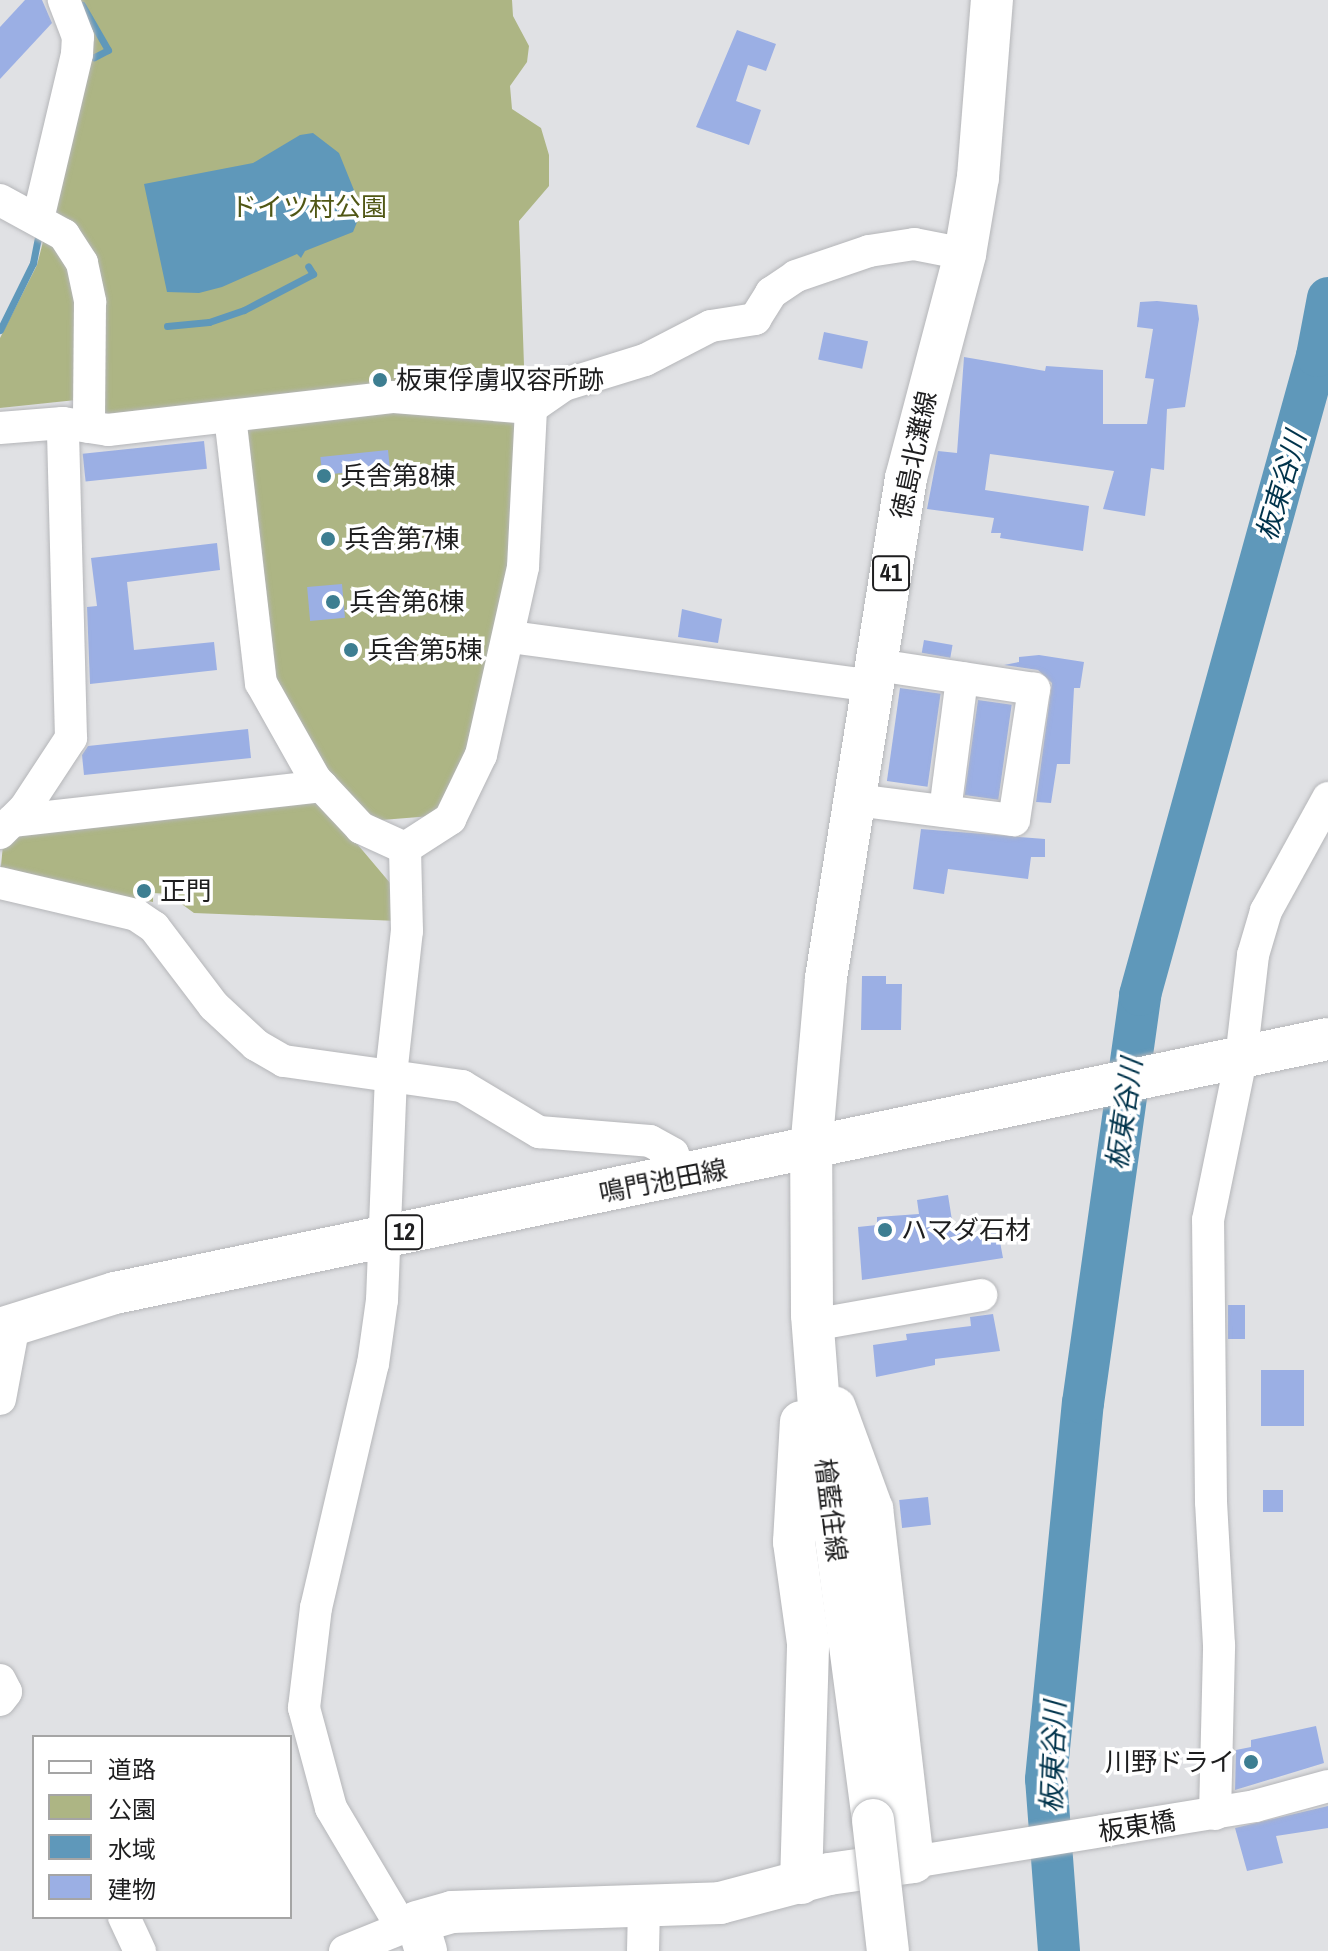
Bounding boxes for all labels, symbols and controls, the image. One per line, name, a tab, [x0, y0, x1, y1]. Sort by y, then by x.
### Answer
park label: ドイツ村公園	[231, 191, 387, 223]
place label: 板東俘虜収容所跡	[396, 364, 604, 396]
marker: 板東俘虜収容所跡	[371, 371, 389, 389]
street label: 徳島北灘線	[885, 388, 943, 522]
water label: 板東谷川	[1249, 428, 1313, 544]
place label: 兵舎第8棟	[340, 460, 456, 492]
marker: 兵舎第8棟	[315, 467, 333, 485]
place label: 兵舎第7棟	[344, 523, 460, 555]
marker: 兵舎第7棟	[319, 530, 337, 548]
road number: 41	[871, 553, 911, 593]
place label: 兵舎第6棟	[349, 586, 465, 618]
marker: 兵舎第6棟	[324, 593, 342, 611]
place label: 兵舎第5棟	[367, 634, 483, 666]
marker: 兵舎第5棟	[342, 641, 360, 659]
place label: 正門	[160, 875, 212, 907]
marker: 正門	[135, 882, 153, 900]
water label: 板東谷川	[1100, 1056, 1148, 1172]
street label: 鳴門池田線	[596, 1153, 730, 1209]
road number: 12	[384, 1212, 424, 1252]
place label: ハマダ石材	[901, 1214, 1031, 1246]
marker: ハマダ石材	[876, 1221, 894, 1239]
street label: 檜藍住線	[809, 1456, 853, 1564]
water label: 板東谷川	[1034, 1700, 1072, 1814]
legend	[32, 1735, 292, 1919]
place label: 川野ドライ	[1105, 1746, 1235, 1778]
text: 道路	[108, 1753, 156, 1785]
marker: 川野ドライ	[1242, 1753, 1260, 1771]
text: 公園	[108, 1793, 156, 1825]
street label: 板東橋	[1096, 1804, 1178, 1848]
text: 水域	[108, 1833, 156, 1865]
text: 建物	[108, 1873, 156, 1905]

